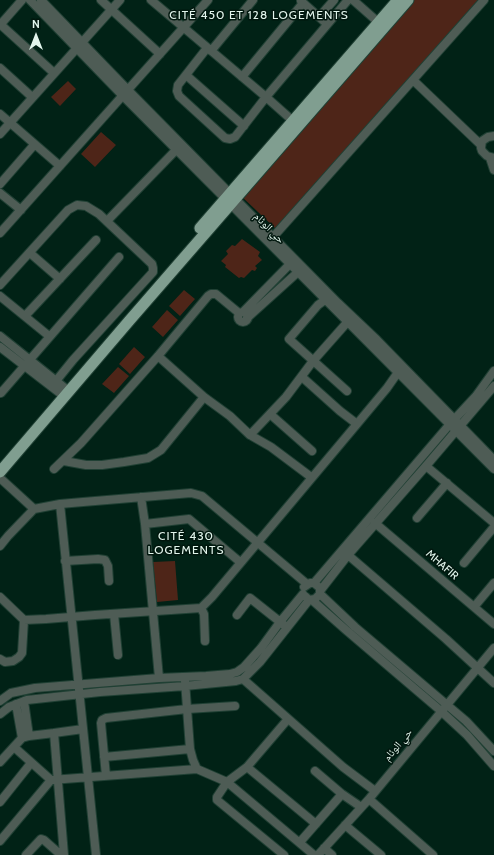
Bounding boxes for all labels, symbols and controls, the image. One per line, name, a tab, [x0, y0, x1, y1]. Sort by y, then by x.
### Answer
district label: CITÉ 450 ET 128 LOGEMENTS	[169, 8, 349, 22]
north arrow	[16, 16, 56, 56]
text: N	[32, 17, 40, 31]
street label: حي الوئام	[251, 210, 287, 246]
district label: CITÉ 430 LOGEMENTS	[148, 529, 224, 557]
street label: MHAFIR	[423, 547, 461, 583]
street label: حي الوئام	[381, 726, 415, 764]

